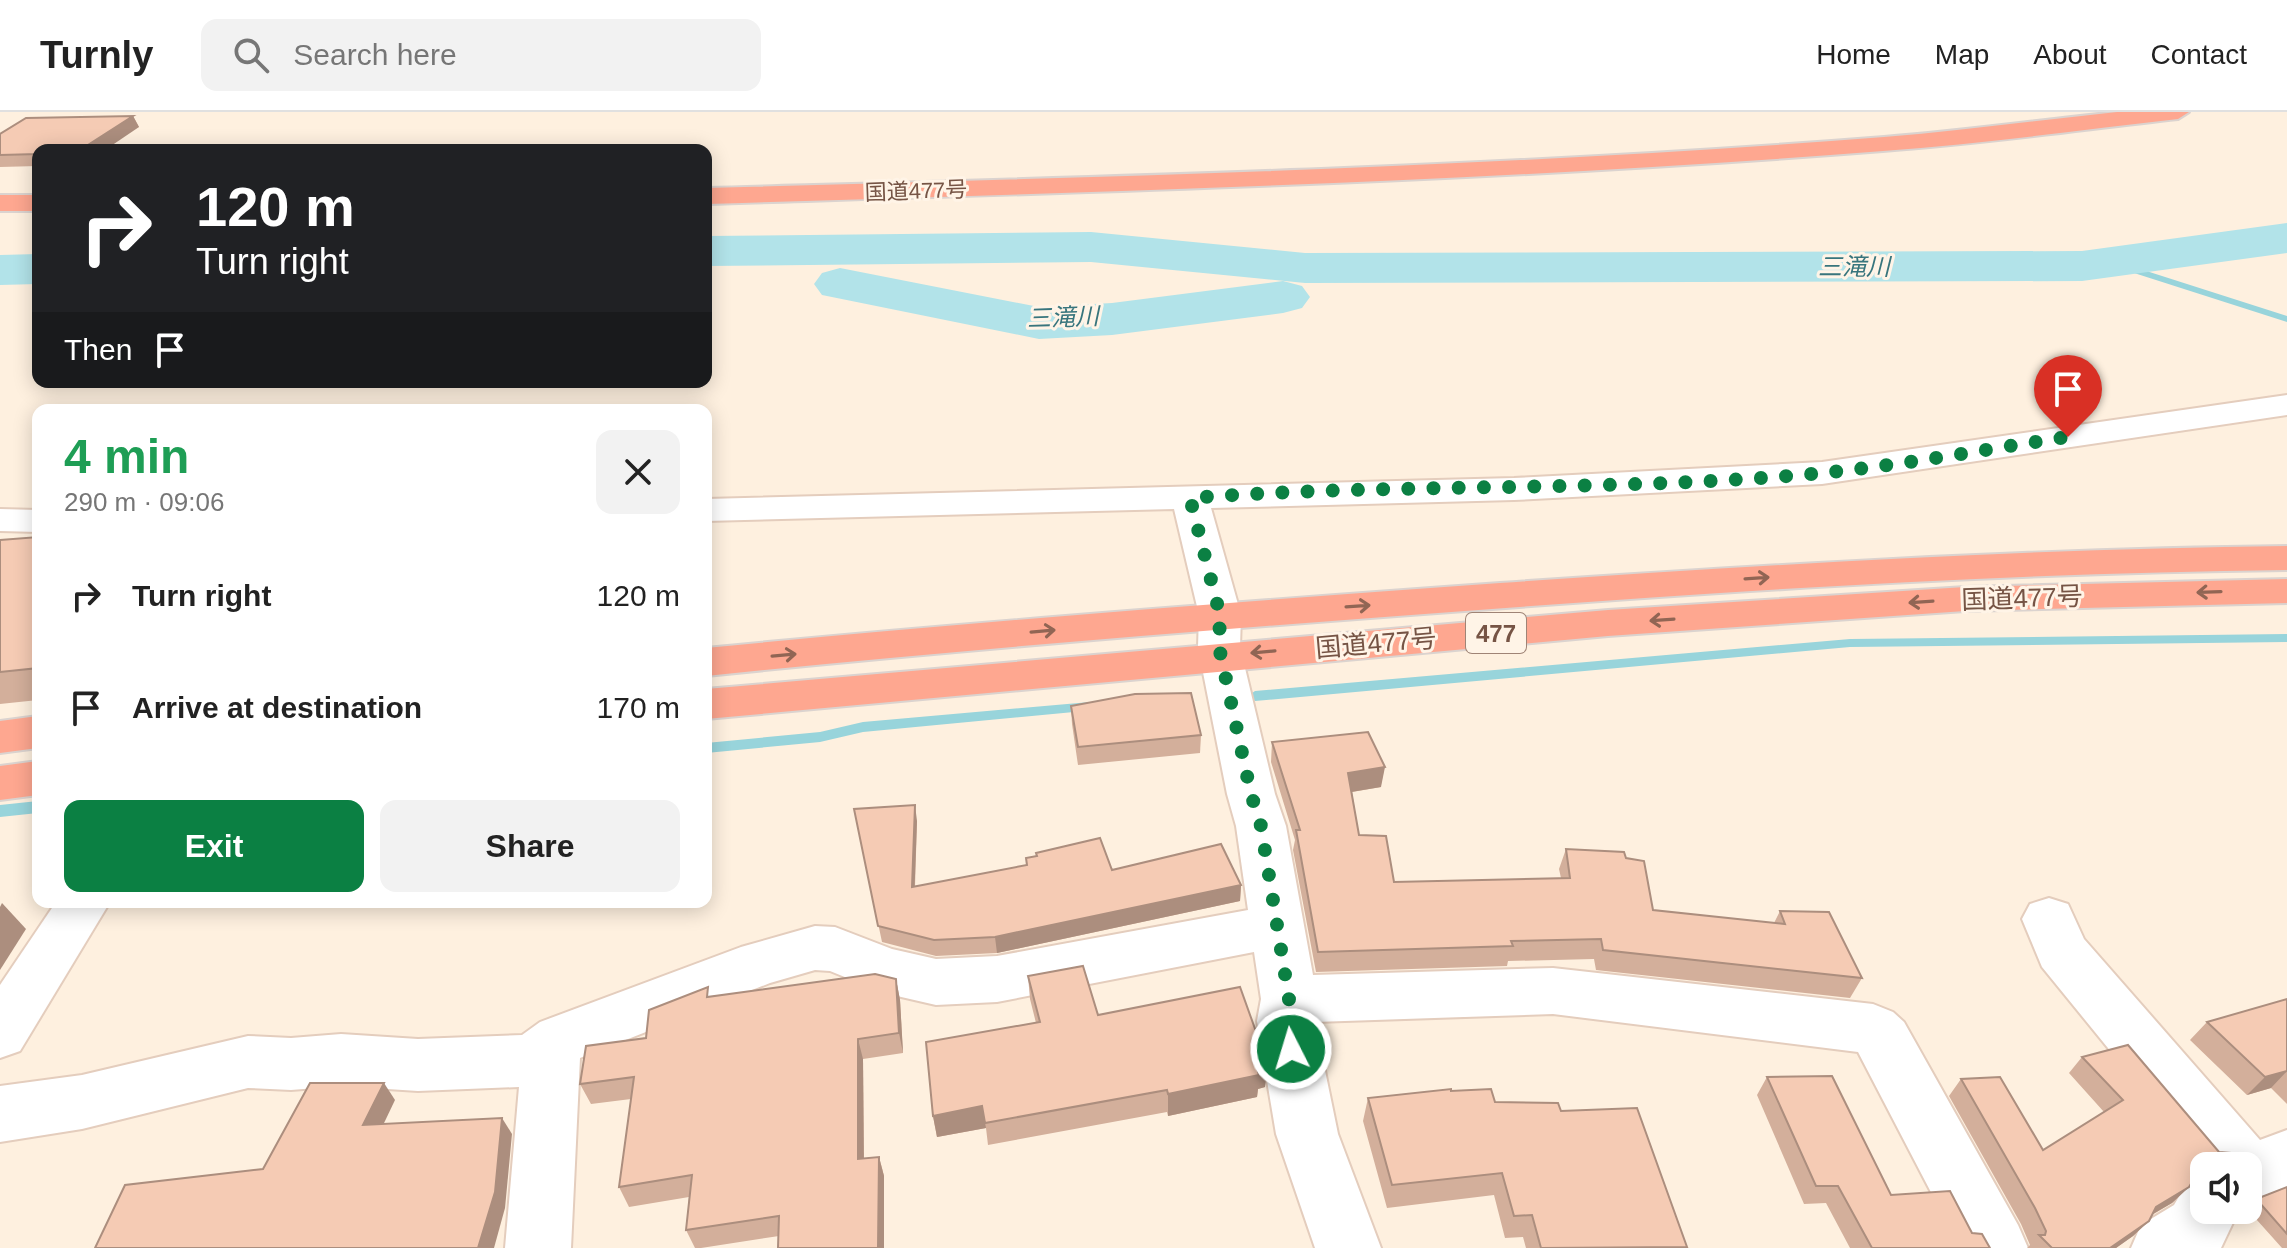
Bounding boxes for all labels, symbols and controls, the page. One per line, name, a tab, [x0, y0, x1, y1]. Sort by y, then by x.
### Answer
search box	[201, 19, 761, 91]
icon: search	[229, 33, 273, 77]
text: Turnly	[40, 34, 153, 76]
text: Search here	[293, 38, 457, 71]
text: Home	[1816, 39, 1891, 70]
text: Map	[1935, 39, 1989, 70]
text: About	[2033, 39, 2107, 70]
text: Contact	[2151, 39, 2247, 70]
text: 120 m	[196, 175, 355, 238]
icon: right	[64, 176, 168, 280]
street label: 国道477号	[864, 177, 968, 205]
text: Turn right	[196, 241, 349, 282]
water label: 三滝川	[1818, 253, 1893, 280]
water label: 三滝川	[1027, 302, 1102, 332]
icon: arrive	[148, 328, 192, 372]
text: Then	[64, 333, 132, 366]
pin	[2034, 355, 2102, 437]
icon: arrive	[2046, 367, 2090, 411]
text: 4 min	[64, 430, 189, 483]
button: close	[596, 430, 680, 514]
text: 290 m · 09:06	[64, 487, 224, 517]
one-way arrow	[1743, 570, 1770, 585]
icon: right	[64, 574, 108, 618]
text: Turn right	[132, 579, 271, 612]
text: 120 m	[597, 579, 680, 612]
street label: 国道477号	[1961, 581, 2083, 615]
one-way arrow	[2196, 585, 2223, 600]
one-way arrow	[1908, 595, 1935, 610]
one-way arrow	[1344, 598, 1371, 613]
road number: 477	[1466, 613, 1526, 653]
one-way arrow	[1649, 613, 1676, 628]
street label: 国道477号	[1314, 623, 1438, 663]
one-way arrow	[1029, 624, 1056, 639]
one-way arrow	[1250, 645, 1277, 660]
one-way arrow	[770, 647, 797, 662]
icon: arrive	[64, 686, 108, 730]
text: Arrive at destination	[132, 691, 422, 724]
text: 170 m	[597, 691, 680, 724]
button: Exit	[64, 800, 364, 892]
button: Share	[380, 800, 680, 892]
position arrow	[1249, 1007, 1333, 1091]
map controls	[2190, 1152, 2262, 1224]
button: sound	[2190, 1152, 2262, 1224]

